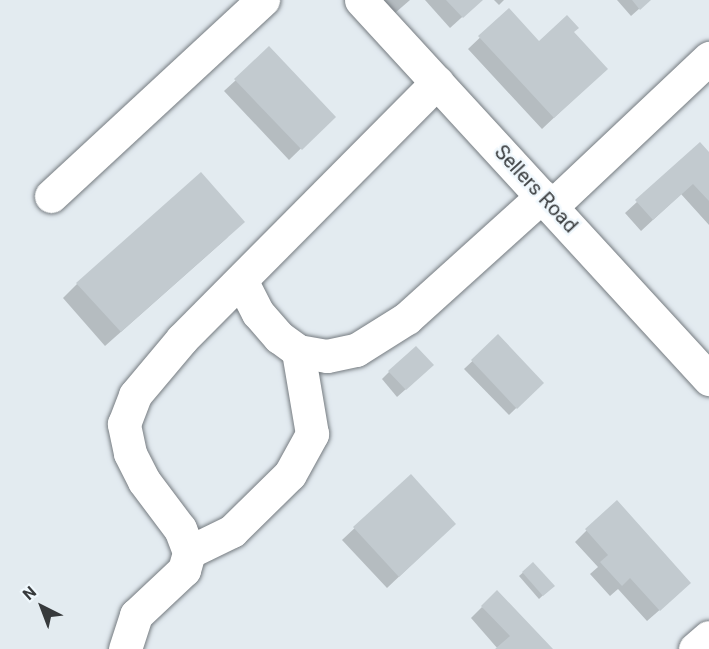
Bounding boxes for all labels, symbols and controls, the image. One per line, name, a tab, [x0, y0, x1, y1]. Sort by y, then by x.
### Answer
street label: Sellers Road	[489, 140, 583, 238]
north arrow	[12, 577, 72, 637]
text: N	[19, 582, 40, 604]

